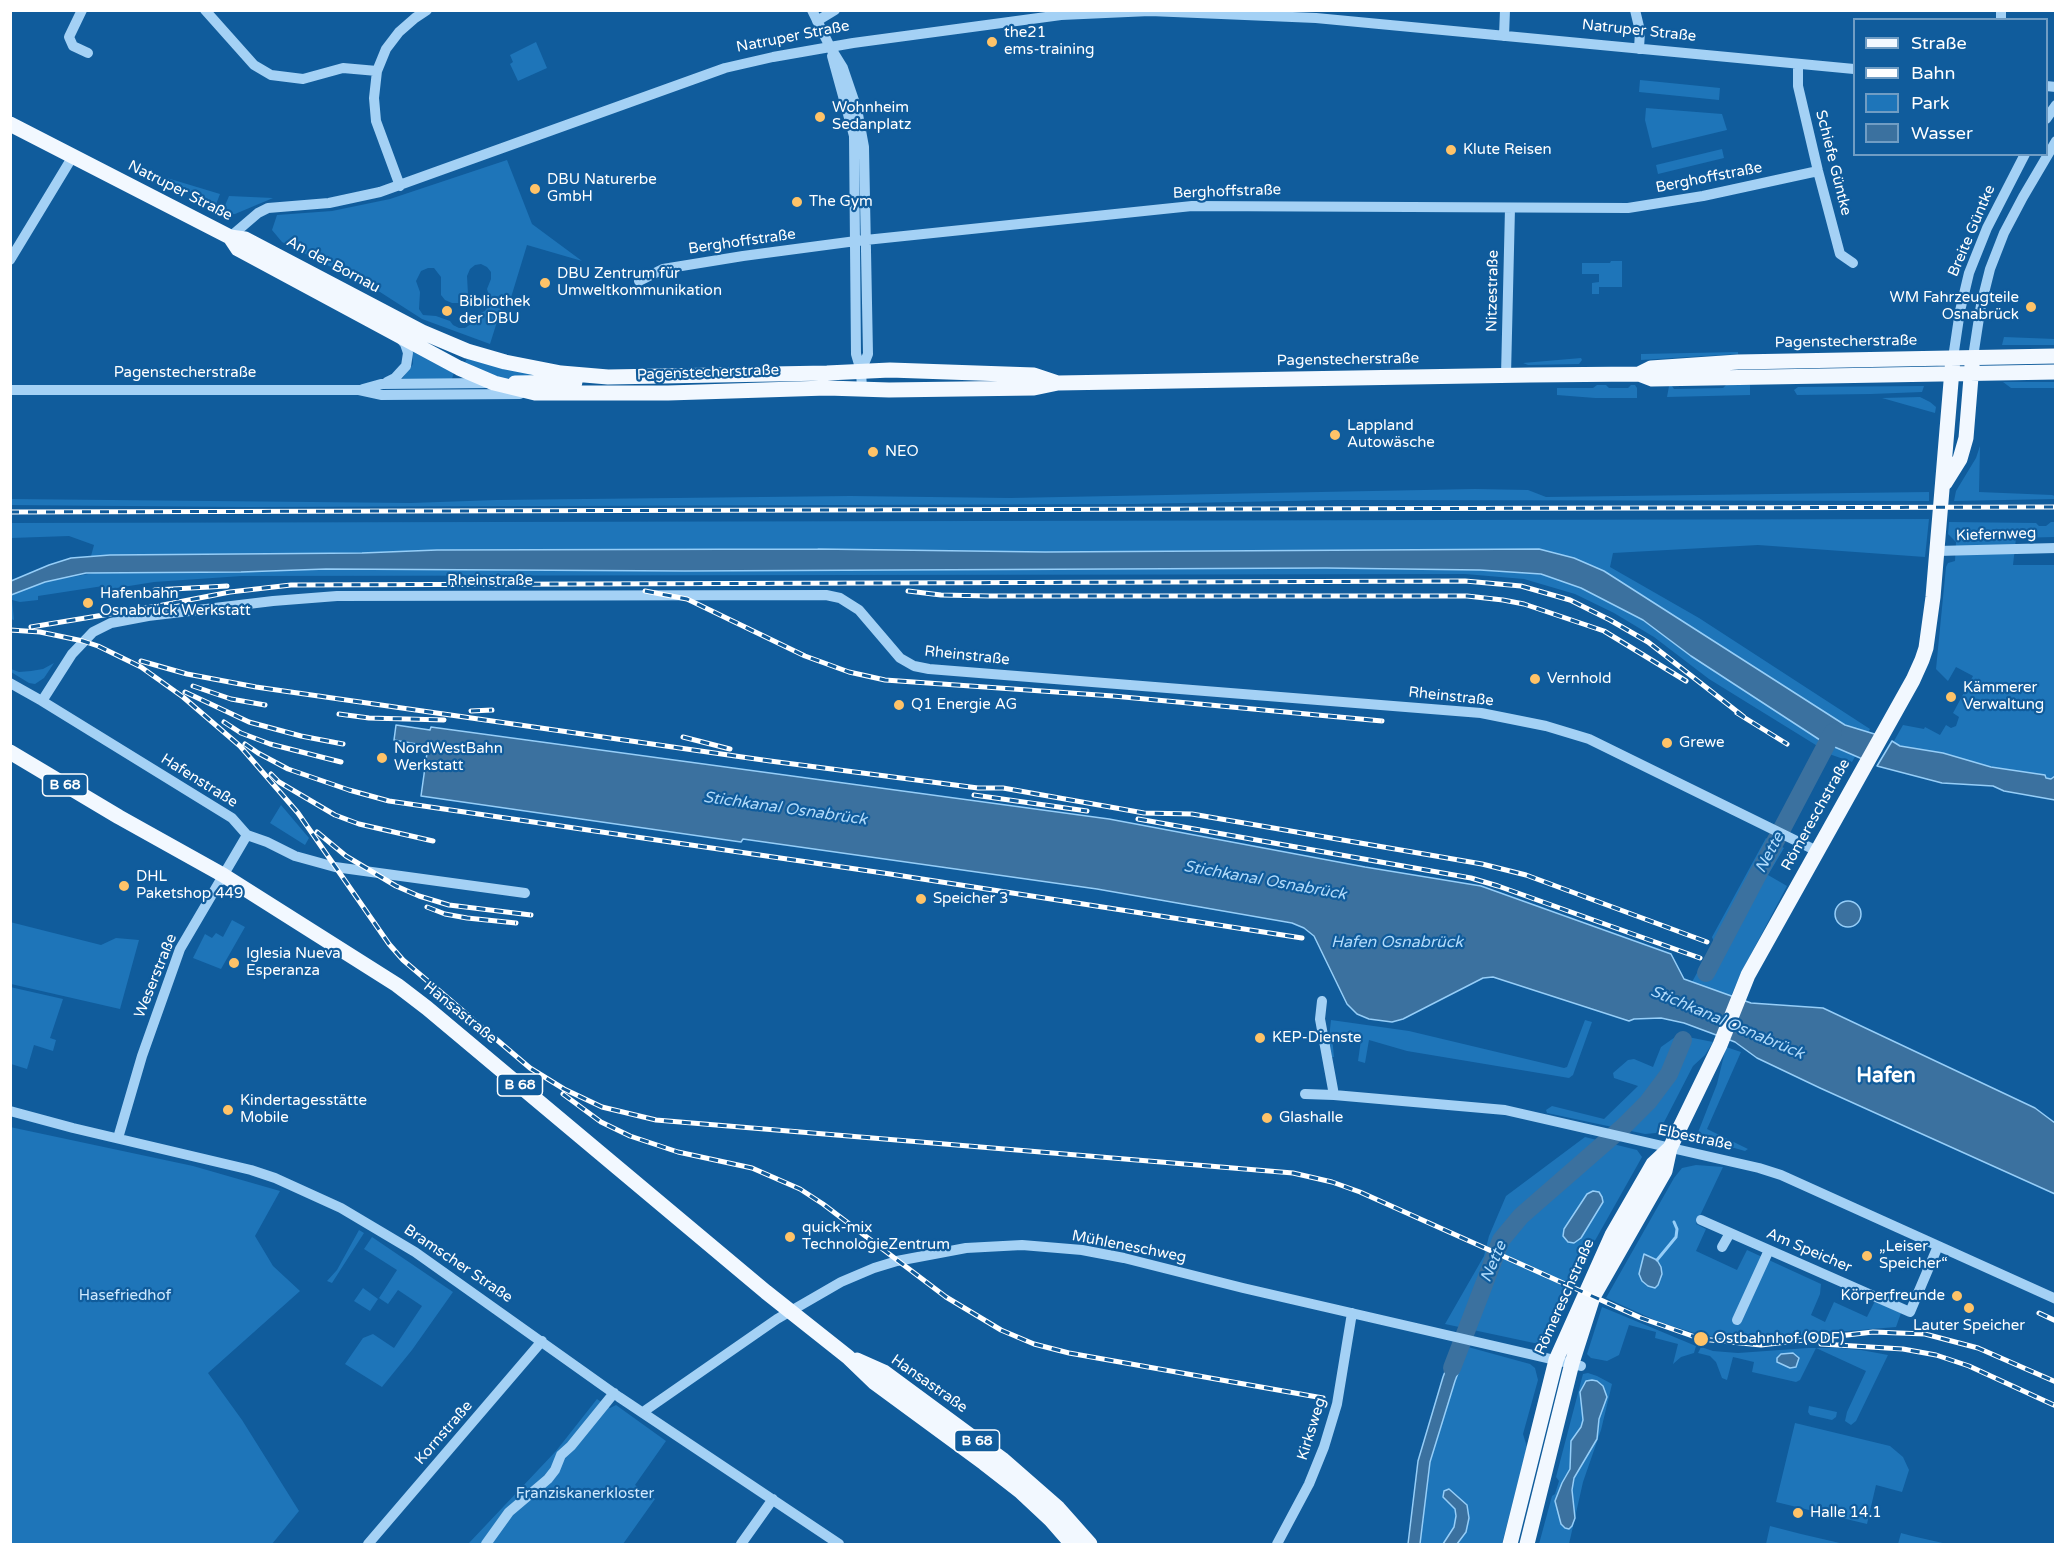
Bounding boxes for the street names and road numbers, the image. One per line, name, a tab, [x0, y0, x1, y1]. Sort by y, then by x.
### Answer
street label: Natruper Straße	[1581, 16, 1697, 46]
street label: Natruper Straße	[735, 17, 851, 57]
street label: Schiefe Güntke	[1811, 108, 1855, 218]
street label: Natruper Straße	[125, 157, 235, 225]
street label: Berghoffstraße	[1654, 159, 1764, 197]
street label: Berghoffstraße	[1173, 181, 1281, 203]
street label: Breite Güntke	[1945, 182, 1999, 280]
street label: Berghoffstraße	[687, 226, 797, 258]
street label: An der Bornau	[283, 233, 383, 297]
street label: Nitzestraße	[1483, 250, 1503, 332]
street label: Pagenstecherstraße	[1775, 332, 1917, 352]
street label: Pagenstecherstraße	[1277, 350, 1419, 370]
street label: Pagenstecherstraße	[636, 362, 780, 384]
street label: Pagenstecherstraße	[114, 364, 256, 382]
street label: Kiefernweg	[1955, 525, 2037, 545]
street label: Rheinstraße	[447, 572, 533, 590]
street label: Rheinstraße	[923, 643, 1011, 669]
street label: Rheinstraße	[1407, 684, 1495, 710]
street label: Hafenstraße	[157, 750, 241, 812]
street label: Römereschstraße	[1778, 756, 1854, 874]
road number: B 68	[42, 774, 88, 796]
street label: Weserstraße	[131, 931, 181, 1021]
street label: Hansastraße	[420, 978, 500, 1048]
road number: B 68	[498, 1074, 542, 1096]
street label: Elbestraße	[1656, 1121, 1734, 1155]
street label: Bramscher Straße	[400, 1221, 516, 1307]
street label: Am Speicher	[1764, 1225, 1854, 1277]
street label: Mühleneschweg	[1070, 1227, 1188, 1267]
street label: Römereschstraße	[1531, 1236, 1599, 1358]
street label: Hansastraße	[887, 1351, 971, 1417]
street label: Kirksweg	[1294, 1396, 1330, 1462]
street label: Kornstraße	[411, 1397, 477, 1469]
road number: B 68	[954, 1430, 1000, 1452]

